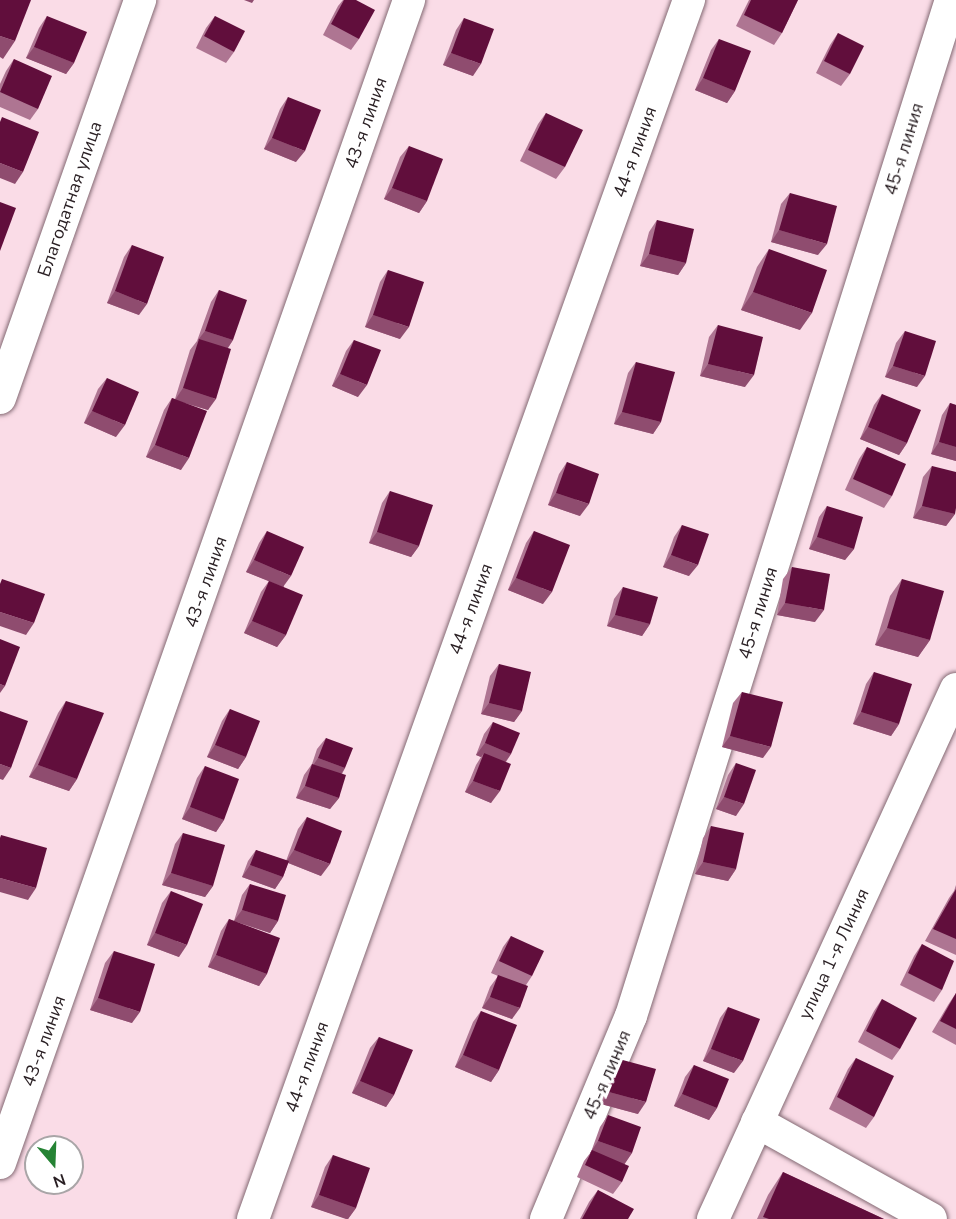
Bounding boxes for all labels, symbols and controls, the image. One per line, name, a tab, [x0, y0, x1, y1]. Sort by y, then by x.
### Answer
street label: 43-я линия	[340, 74, 392, 172]
street label: 45-я линия	[880, 100, 928, 198]
street label: 44-я линия	[609, 104, 661, 200]
street label: Благодатная улица	[33, 118, 107, 280]
street label: 43-я линия	[180, 533, 232, 631]
street label: 44-я линия	[445, 561, 497, 657]
street label: 45-я линия	[734, 564, 782, 662]
street label: улица 1-я Линия	[794, 885, 874, 1023]
street label: 43-я линия	[18, 993, 70, 1089]
street label: 44-я линия	[281, 1019, 333, 1115]
street label: 45-я линия	[578, 1027, 636, 1123]
north arrow	[24, 1135, 84, 1195]
text: N	[50, 1168, 68, 1192]

